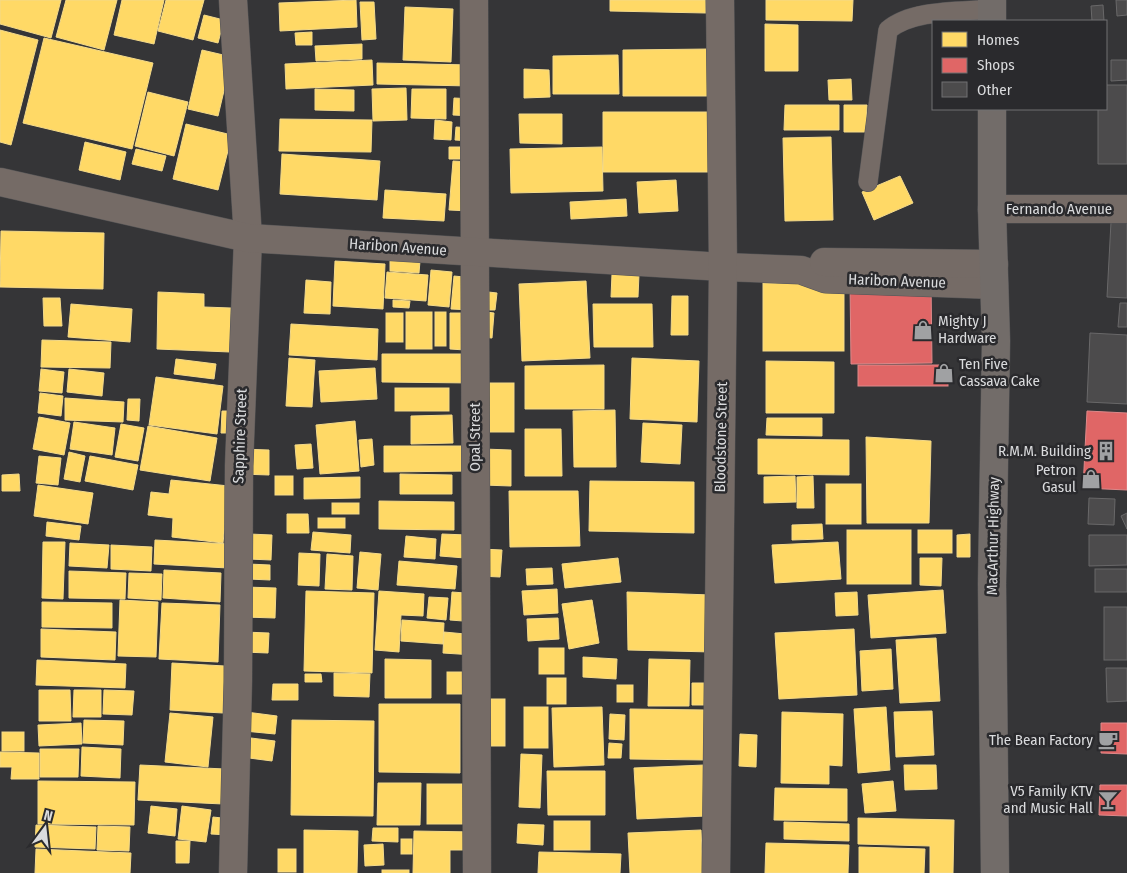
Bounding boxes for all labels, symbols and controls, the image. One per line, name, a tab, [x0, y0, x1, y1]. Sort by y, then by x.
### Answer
legend	[932, 20, 1107, 110]
text: Homes	[977, 31, 1019, 49]
text: Shops	[977, 56, 1015, 74]
text: Other	[977, 81, 1013, 99]
street label: Fernando Avenue	[1006, 200, 1112, 218]
street label: Haribon Avenue	[349, 235, 447, 259]
street label: Haribon Avenue	[848, 270, 946, 292]
place label: Mighty J Hardware	[938, 312, 997, 347]
shop icon: Mighty J Hardware	[912, 319, 934, 341]
place label: Ten Five Cassava Cake	[959, 355, 1040, 390]
shop icon: Ten Five Cassava Cake	[933, 362, 955, 384]
street label: Bloodstone Street	[711, 381, 731, 492]
street label: Sapphire Street	[229, 388, 251, 484]
street label: Opal Street	[466, 402, 484, 471]
building icon: R.M.M. Building	[1095, 440, 1117, 462]
place label: R.M.M. Building	[998, 442, 1091, 460]
place label: Petron Gasul	[1036, 461, 1076, 496]
shop icon: Petron Gasul	[1080, 468, 1102, 490]
street label: MacArthur Highway	[983, 476, 1003, 595]
cafe icon: The Bean Factory	[1097, 729, 1119, 751]
place label: The Bean Factory	[989, 731, 1093, 749]
place label: V5 Family KTV and Music Hall	[1003, 782, 1093, 817]
bar icon: V5 Family KTV and Music Hall	[1097, 789, 1119, 811]
north arrow	[20, 803, 70, 853]
text: N	[42, 807, 54, 825]

